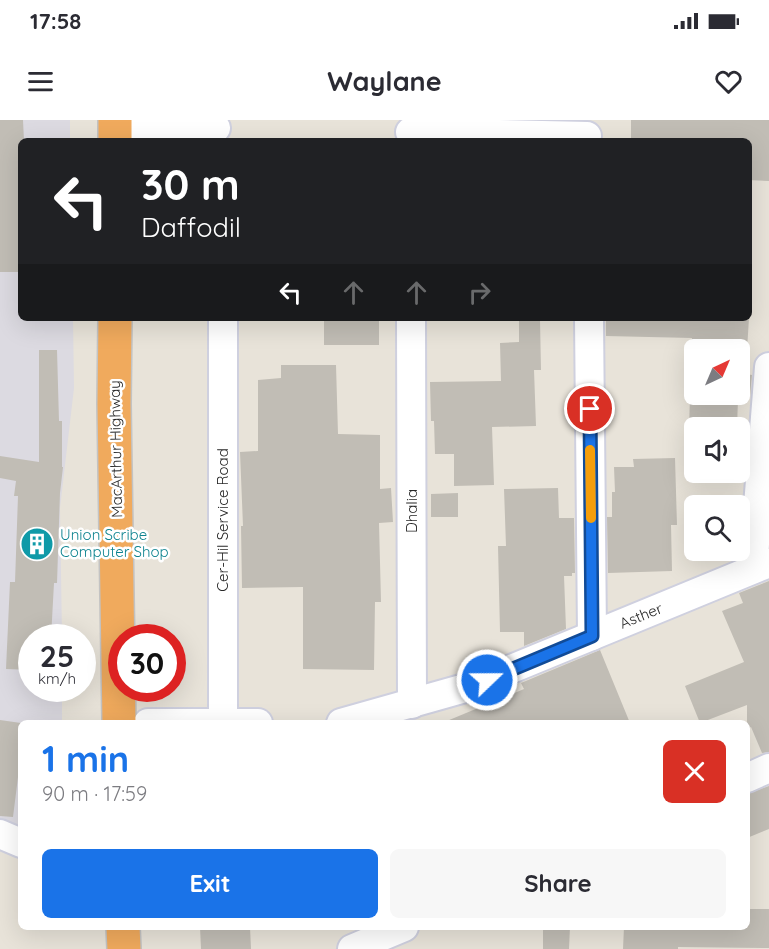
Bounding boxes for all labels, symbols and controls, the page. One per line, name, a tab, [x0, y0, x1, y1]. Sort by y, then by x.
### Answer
text: 17:58	[30, 7, 81, 35]
text: Waylane	[327, 64, 442, 98]
icon: menu	[24, 65, 57, 98]
icon: heart	[712, 65, 745, 98]
text: 30 m	[141, 158, 240, 211]
icon: left	[42, 162, 120, 240]
text: Daffodil	[141, 210, 241, 244]
icon: left	[274, 276, 307, 309]
icon: ahead	[337, 276, 370, 309]
icon: ahead	[400, 276, 433, 309]
icon: right	[463, 276, 496, 309]
north arrow	[684, 339, 750, 405]
map controls	[684, 339, 750, 561]
street label: MacArthur Highway	[105, 380, 126, 518]
pin	[564, 383, 615, 434]
icon: arrive	[573, 392, 606, 425]
button: sound	[684, 417, 750, 483]
street label: Cer-Hil Service Road	[213, 448, 232, 592]
street label: Dhalia	[402, 489, 421, 533]
button: search	[684, 495, 750, 561]
place label: Union Scribe Computer Shop	[60, 525, 169, 561]
building icon: Union Scribe Computer Shop	[19, 526, 55, 562]
street label: Asther	[617, 598, 665, 633]
speed limit sign: 30	[108, 624, 186, 702]
text: 25	[40, 637, 74, 675]
position arrow	[455, 648, 519, 712]
text: km/h	[38, 669, 76, 688]
text: 1 min	[42, 736, 129, 781]
button: close	[663, 740, 726, 803]
text: 90 m · 17:59	[42, 781, 147, 806]
button: Exit	[42, 849, 378, 918]
button: Share	[390, 849, 726, 918]

